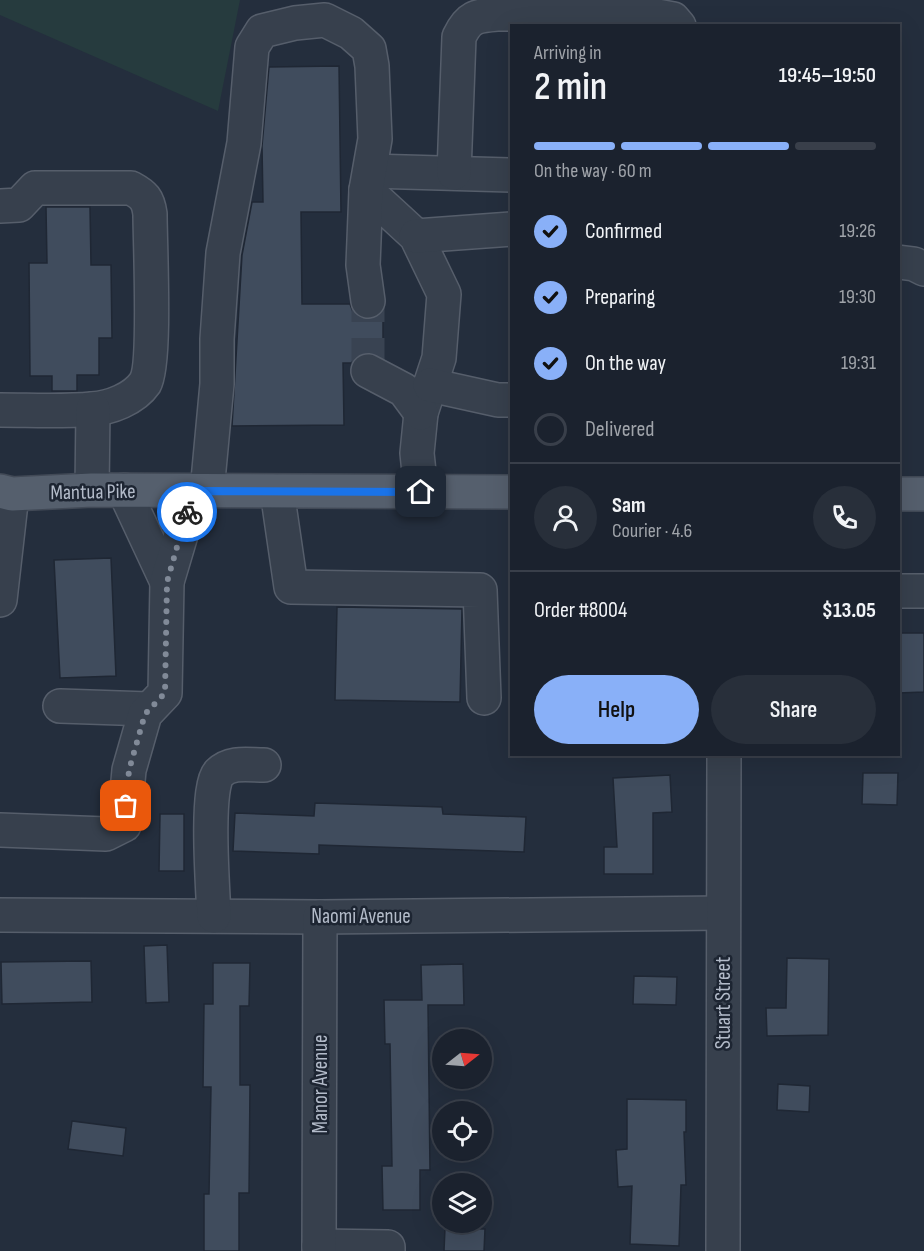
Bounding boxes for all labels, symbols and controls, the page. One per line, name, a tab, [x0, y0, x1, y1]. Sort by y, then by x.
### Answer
text: Arriving in	[534, 41, 602, 65]
text: 19:45–19:50	[779, 62, 876, 89]
text: 2 min	[534, 64, 607, 111]
text: On the way · 60 m	[534, 159, 652, 183]
icon: check	[534, 215, 567, 248]
text: Confirmed	[585, 218, 662, 245]
text: 19:26	[839, 219, 876, 243]
icon: check	[534, 281, 567, 314]
text: Preparing	[585, 284, 655, 311]
text: 19:30	[839, 285, 876, 309]
icon: check	[534, 347, 567, 380]
text: On the way	[585, 350, 666, 377]
text: 19:31	[841, 351, 876, 375]
text: Delivered	[585, 416, 654, 443]
pin	[395, 466, 446, 517]
icon: home	[404, 475, 437, 508]
street label: Mantua Pike	[50, 479, 136, 505]
courier	[157, 482, 217, 542]
button: person	[534, 486, 597, 549]
button: phone	[813, 486, 876, 549]
text: Sam	[612, 492, 646, 519]
icon: bike	[171, 496, 204, 529]
text: Courier · 4.6	[612, 519, 692, 543]
text: Order #8004	[534, 597, 627, 624]
text: $13.05	[822, 597, 876, 624]
button: Help	[534, 675, 699, 744]
button: Share	[711, 675, 876, 744]
pin	[100, 780, 151, 831]
icon: bag	[109, 789, 142, 822]
street label: Naomi Avenue	[311, 904, 411, 929]
street label: Stuart Street	[711, 957, 736, 1049]
north arrow	[432, 1029, 492, 1089]
map controls	[432, 1029, 492, 1233]
street label: Manor Avenue	[308, 1035, 333, 1133]
button: locate	[432, 1101, 492, 1161]
button: layers	[432, 1173, 492, 1233]

